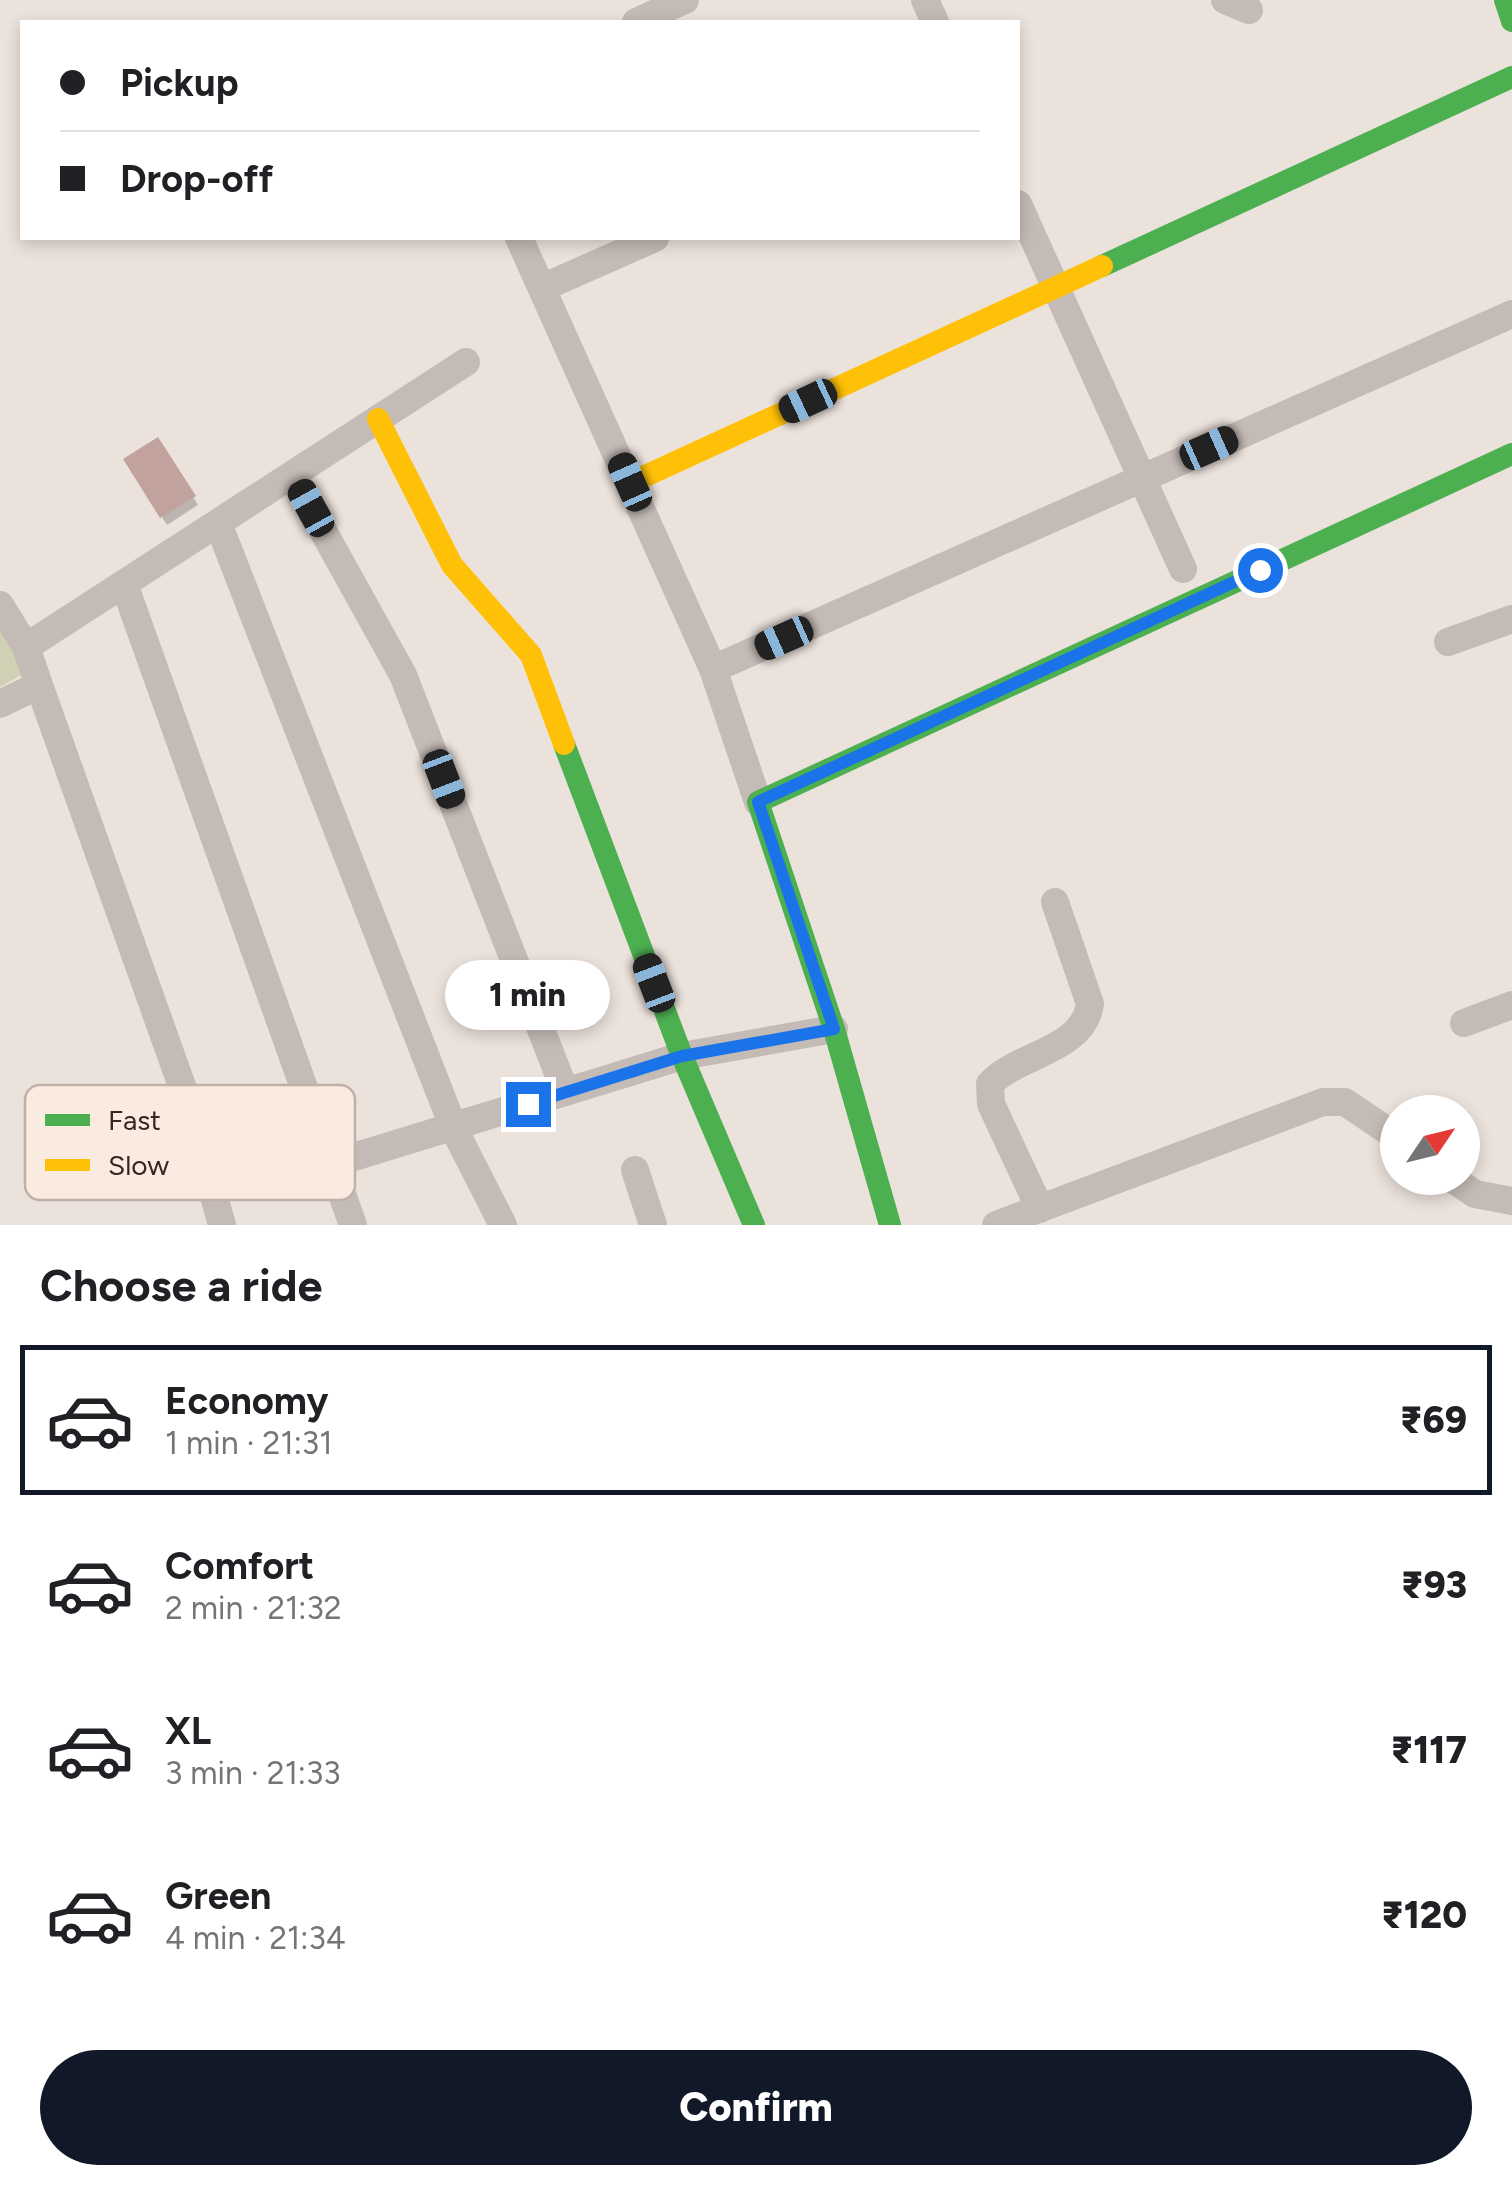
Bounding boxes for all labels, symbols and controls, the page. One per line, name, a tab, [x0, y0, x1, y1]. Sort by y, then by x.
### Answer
text: Pickup	[120, 60, 238, 106]
text: Drop-off	[120, 156, 273, 202]
car	[774, 375, 842, 427]
car	[1175, 422, 1243, 474]
car	[604, 448, 656, 516]
car	[283, 474, 339, 542]
route start	[1238, 548, 1283, 593]
car	[750, 612, 818, 664]
car	[419, 746, 469, 812]
car	[629, 950, 679, 1016]
callout: 1 min	[446, 959, 610, 1029]
text: 1 min	[489, 976, 566, 1014]
route end	[506, 1082, 551, 1127]
legend	[25, 1085, 355, 1200]
north arrow	[1380, 1095, 1480, 1195]
map controls	[1380, 1095, 1480, 1195]
text: Fast	[108, 1103, 161, 1137]
text: Slow	[108, 1148, 169, 1182]
text: Choose a ride	[40, 1258, 322, 1312]
icon: car	[45, 1375, 135, 1465]
text: Economy	[165, 1378, 328, 1424]
text: ₹69	[1400, 1397, 1467, 1443]
text: 1 min · 21:31	[165, 1424, 332, 1462]
icon: car	[45, 1540, 135, 1630]
text: Comfort	[165, 1543, 314, 1589]
text: ₹93	[1401, 1562, 1467, 1608]
text: 2 min · 21:32	[165, 1589, 342, 1627]
icon: car	[45, 1705, 135, 1795]
text: XL	[165, 1708, 211, 1754]
text: ₹117	[1391, 1727, 1467, 1773]
text: 3 min · 21:33	[165, 1754, 341, 1792]
icon: car	[45, 1870, 135, 1960]
text: Green	[165, 1873, 271, 1919]
text: ₹120	[1381, 1892, 1467, 1938]
text: 4 min · 21:34	[165, 1919, 346, 1957]
button: Confirm	[40, 2050, 1472, 2165]

